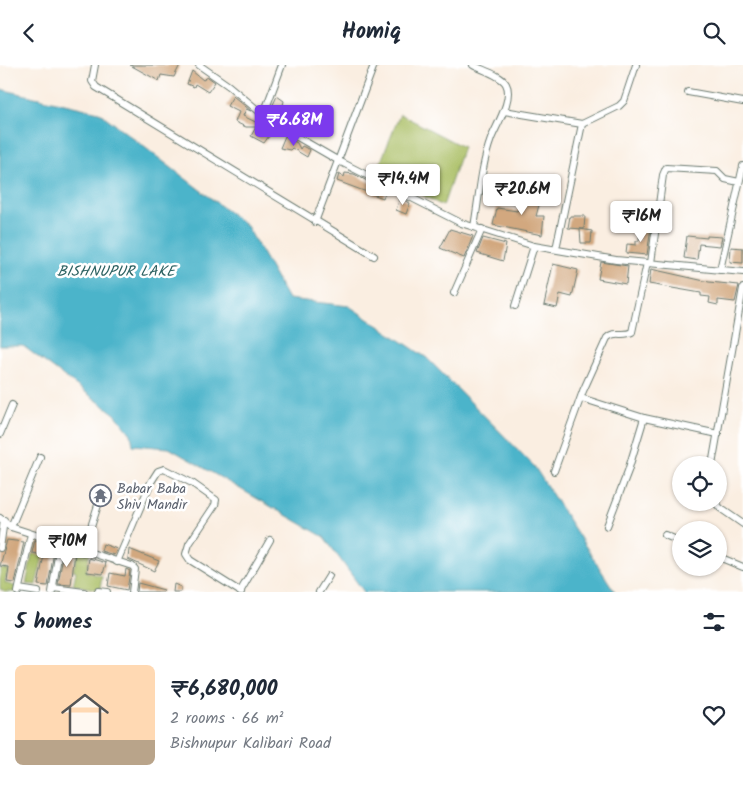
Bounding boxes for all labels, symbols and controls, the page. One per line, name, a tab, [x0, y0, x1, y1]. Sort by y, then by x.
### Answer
text: Homiq	[342, 15, 401, 50]
icon: back	[15, 19, 43, 47]
icon: search	[700, 19, 728, 47]
pin: ₹6.68M	[253, 104, 335, 147]
text: ₹6.68M	[266, 108, 322, 133]
pin: ₹14.4M	[362, 163, 444, 206]
text: ₹14.4M	[377, 167, 429, 192]
pin: ₹20.6M	[481, 173, 563, 216]
text: ₹20.6M	[494, 177, 550, 202]
pin: ₹16M	[611, 201, 671, 243]
text: ₹16M	[621, 204, 661, 229]
water label: BISHNUPUR LAKE	[57, 260, 178, 284]
map controls	[672, 456, 727, 576]
button: locate	[672, 456, 727, 511]
place label: Babar Baba Shiv Mandir	[117, 478, 188, 516]
temple icon: Babar Baba Shiv Mandir	[89, 484, 113, 508]
button: layers	[672, 521, 727, 576]
pin: ₹10M	[37, 525, 97, 568]
text: ₹10M	[47, 529, 87, 554]
text: 5 homes	[15, 606, 92, 639]
icon: filters	[700, 608, 728, 636]
text: ₹6,680,000	[170, 673, 278, 706]
icon: home	[55, 685, 115, 745]
icon: heart	[700, 701, 728, 729]
text: 2 rooms · 66 m²	[170, 706, 284, 731]
text: Bishnupur Kalibari Road	[170, 731, 331, 756]

